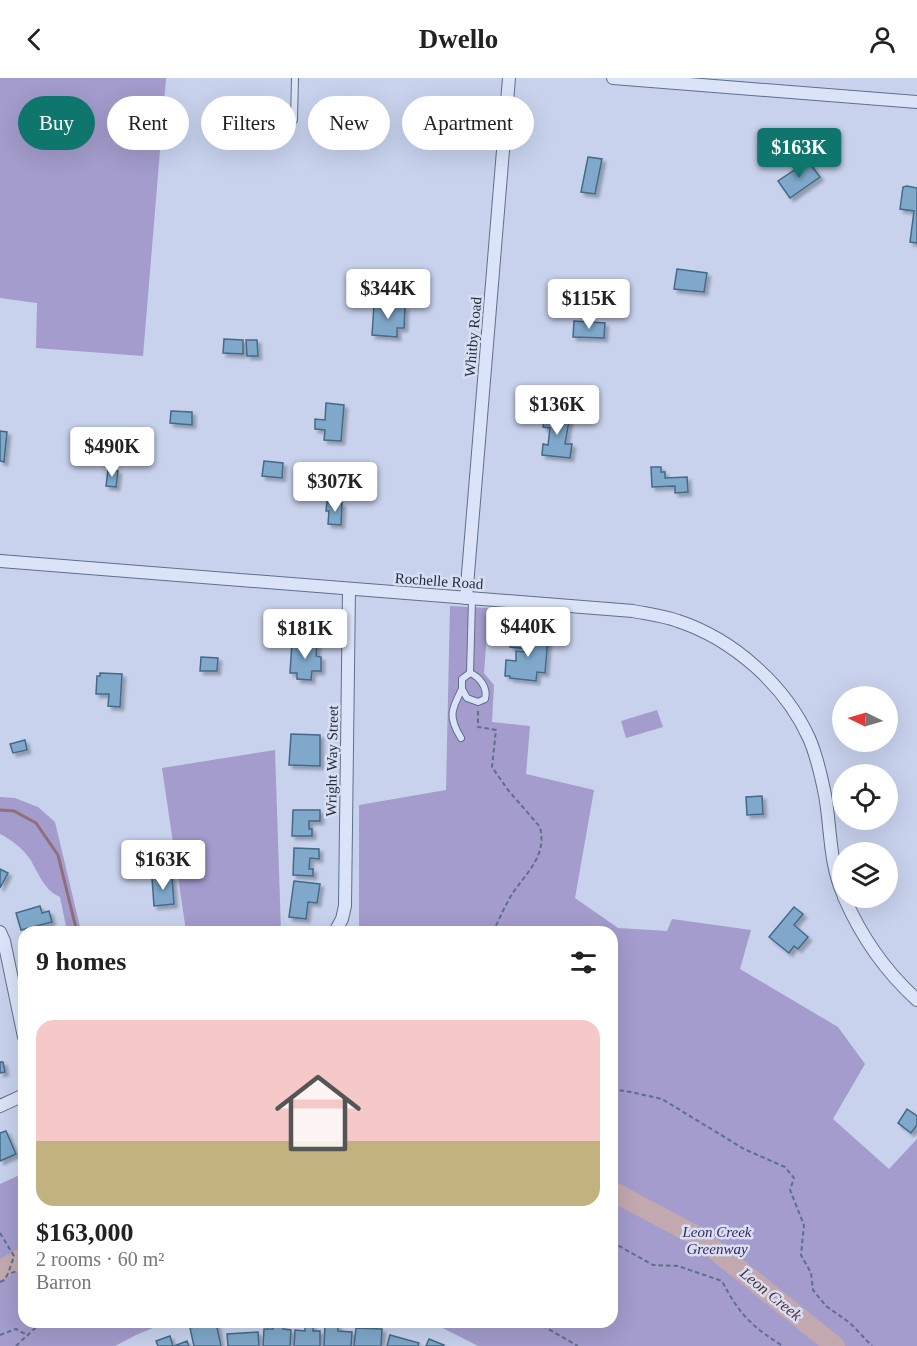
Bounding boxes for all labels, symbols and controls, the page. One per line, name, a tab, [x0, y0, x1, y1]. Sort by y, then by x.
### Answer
icon: back	[18, 23, 51, 56]
icon: person	[866, 23, 899, 56]
text: Dwello	[419, 24, 498, 54]
chip: Buy	[18, 96, 95, 150]
chip: Rent	[107, 96, 189, 150]
chip: Filters	[201, 96, 296, 150]
chip: New	[308, 96, 390, 150]
chip: Apartment	[402, 96, 534, 150]
pin: $163K	[757, 128, 841, 179]
text: $163K	[771, 136, 827, 158]
pin: $344K	[346, 269, 430, 320]
text: $344K	[360, 277, 416, 299]
pin: $115K	[547, 279, 631, 330]
text: $115K	[562, 287, 616, 309]
street label: Whitby Road	[462, 296, 485, 378]
pin: $136K	[515, 385, 599, 436]
text: $136K	[529, 393, 585, 415]
pin: $490K	[70, 427, 154, 478]
text: $490K	[84, 435, 140, 457]
pin: $307K	[293, 462, 377, 513]
text: $307K	[307, 470, 363, 492]
street label: Rochelle Road	[394, 570, 484, 592]
pin: $440K	[486, 607, 570, 658]
pin: $181K	[263, 609, 347, 660]
text: $440K	[500, 615, 556, 637]
text: $181K	[277, 617, 333, 639]
north arrow	[832, 686, 898, 752]
map controls	[832, 686, 898, 908]
street label: Wright Way Street	[323, 704, 341, 817]
button: locate	[832, 764, 898, 830]
pin: $163K	[121, 840, 205, 891]
button: layers	[832, 842, 898, 908]
text: $163K	[135, 848, 191, 870]
icon: filters	[567, 946, 600, 979]
text: 9 homes	[36, 947, 126, 976]
icon: home	[264, 1059, 372, 1167]
text: $163,000	[36, 1218, 134, 1247]
park label: Leon Creek Greenway	[681, 1224, 752, 1257]
text: 2 rooms · 60 m²	[36, 1248, 164, 1270]
water label: Leon Creek	[736, 1264, 806, 1324]
text: Barron	[36, 1271, 92, 1293]

